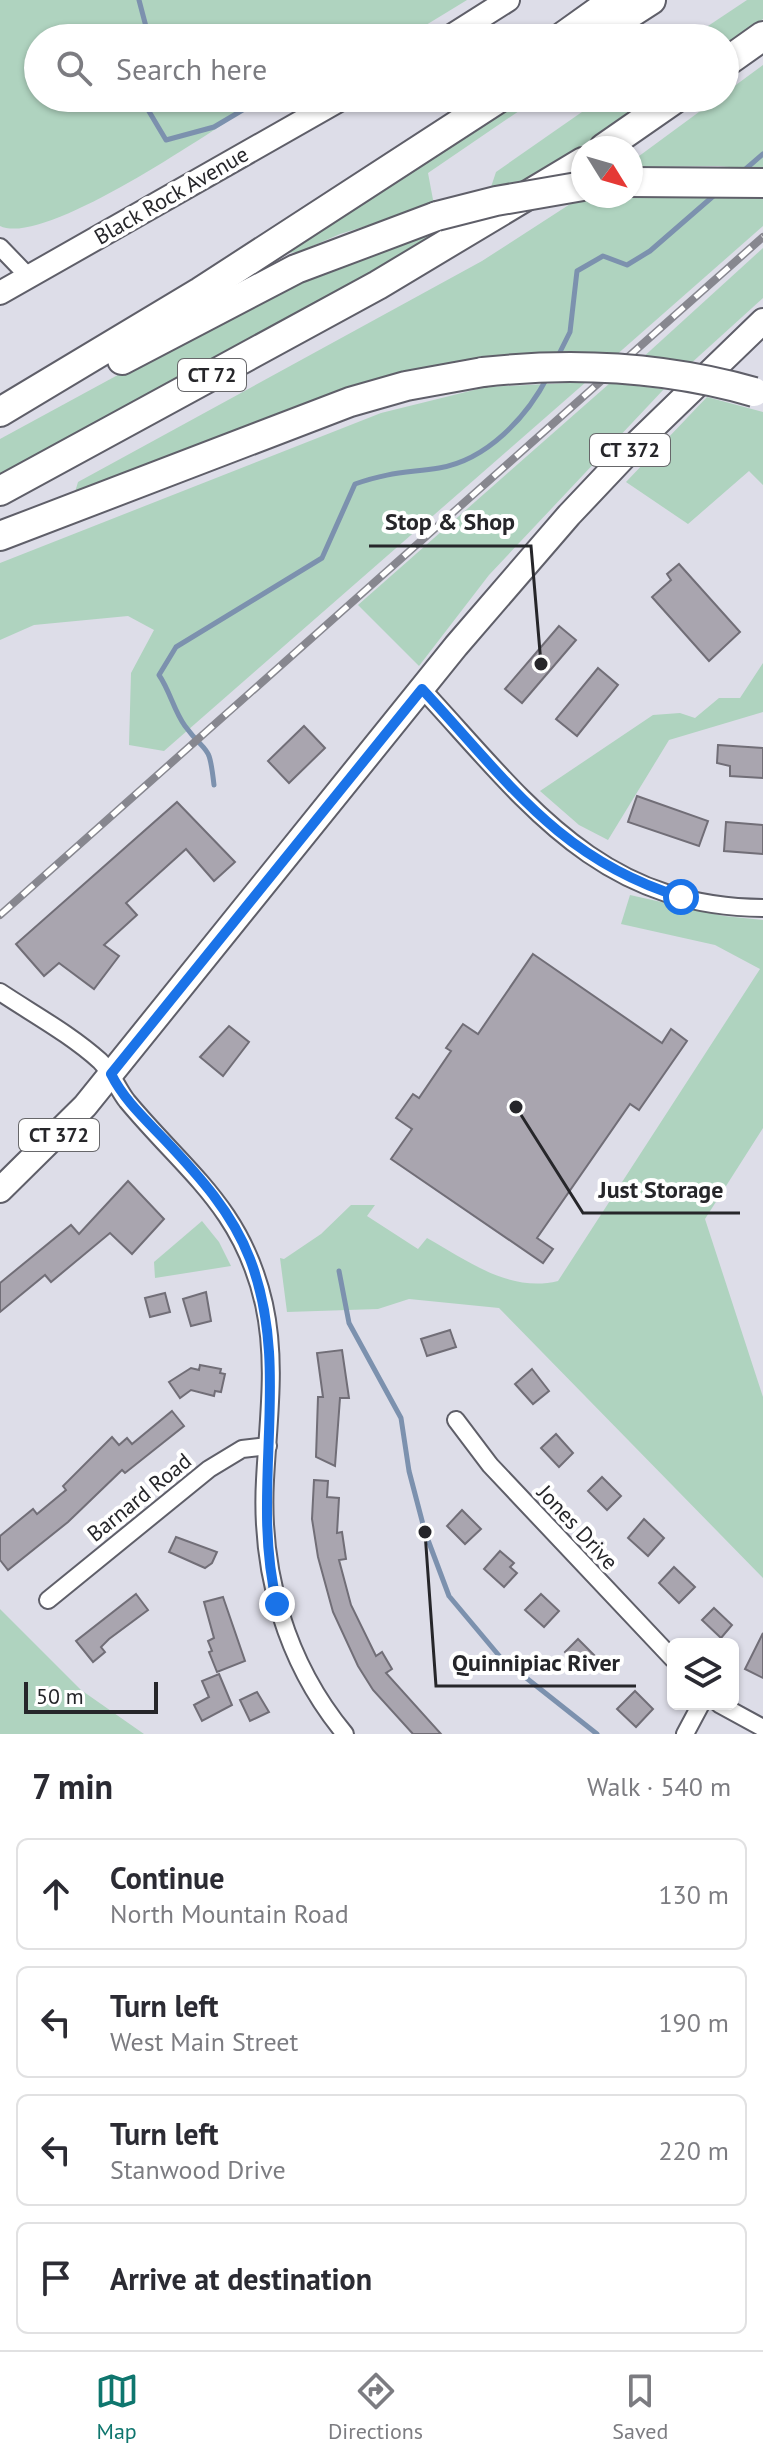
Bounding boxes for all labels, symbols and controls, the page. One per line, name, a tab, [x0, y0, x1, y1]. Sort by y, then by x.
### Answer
search box	[24, 24, 739, 112]
icon: search	[52, 46, 96, 90]
text: Search here	[116, 49, 267, 88]
north arrow	[571, 136, 643, 208]
street label: Black Rock Avenue	[89, 140, 253, 250]
road number: CT 72	[178, 359, 246, 391]
road number: CT 372	[590, 434, 670, 466]
callout: Stop & Shop	[369, 498, 531, 546]
text: Stop & Shop	[385, 506, 515, 537]
route start	[663, 879, 699, 915]
road number: CT 372	[19, 1119, 99, 1151]
callout: Just Storage	[583, 1165, 740, 1213]
text: Just Storage	[598, 1174, 723, 1205]
street label: Barnard Road	[81, 1446, 197, 1548]
street label: Jones Drive	[531, 1478, 624, 1575]
route end	[259, 1586, 295, 1622]
callout: Quinnipiac River	[436, 1638, 636, 1686]
map controls	[667, 1638, 739, 1710]
button: layers	[667, 1638, 739, 1710]
text: Quinnipiac River	[452, 1647, 621, 1678]
scale bar	[24, 1678, 158, 1714]
text: 50 m	[36, 1682, 84, 1710]
text: 7 min	[32, 1764, 113, 1808]
text: Walk · 540 m	[587, 1770, 731, 1803]
text: Continue	[110, 1858, 224, 1897]
icon: ahead	[34, 1872, 78, 1916]
text: 130 m	[658, 1878, 729, 1911]
text: North Mountain Road	[110, 1897, 349, 1930]
text: Turn left	[110, 1986, 218, 2025]
icon: left	[34, 2000, 78, 2044]
text: 190 m	[658, 2006, 729, 2039]
text: West Main Street	[110, 2025, 298, 2058]
text: Turn left	[110, 2114, 218, 2153]
icon: left	[34, 2128, 78, 2172]
text: 220 m	[658, 2134, 729, 2167]
text: Stanwood Drive	[110, 2153, 286, 2186]
icon: arrive	[34, 2256, 78, 2300]
text: Arrive at destination	[110, 2259, 372, 2298]
tab: Map	[95, 2369, 139, 2445]
tab: Directions	[328, 2369, 423, 2445]
tab: Saved	[612, 2369, 668, 2445]

